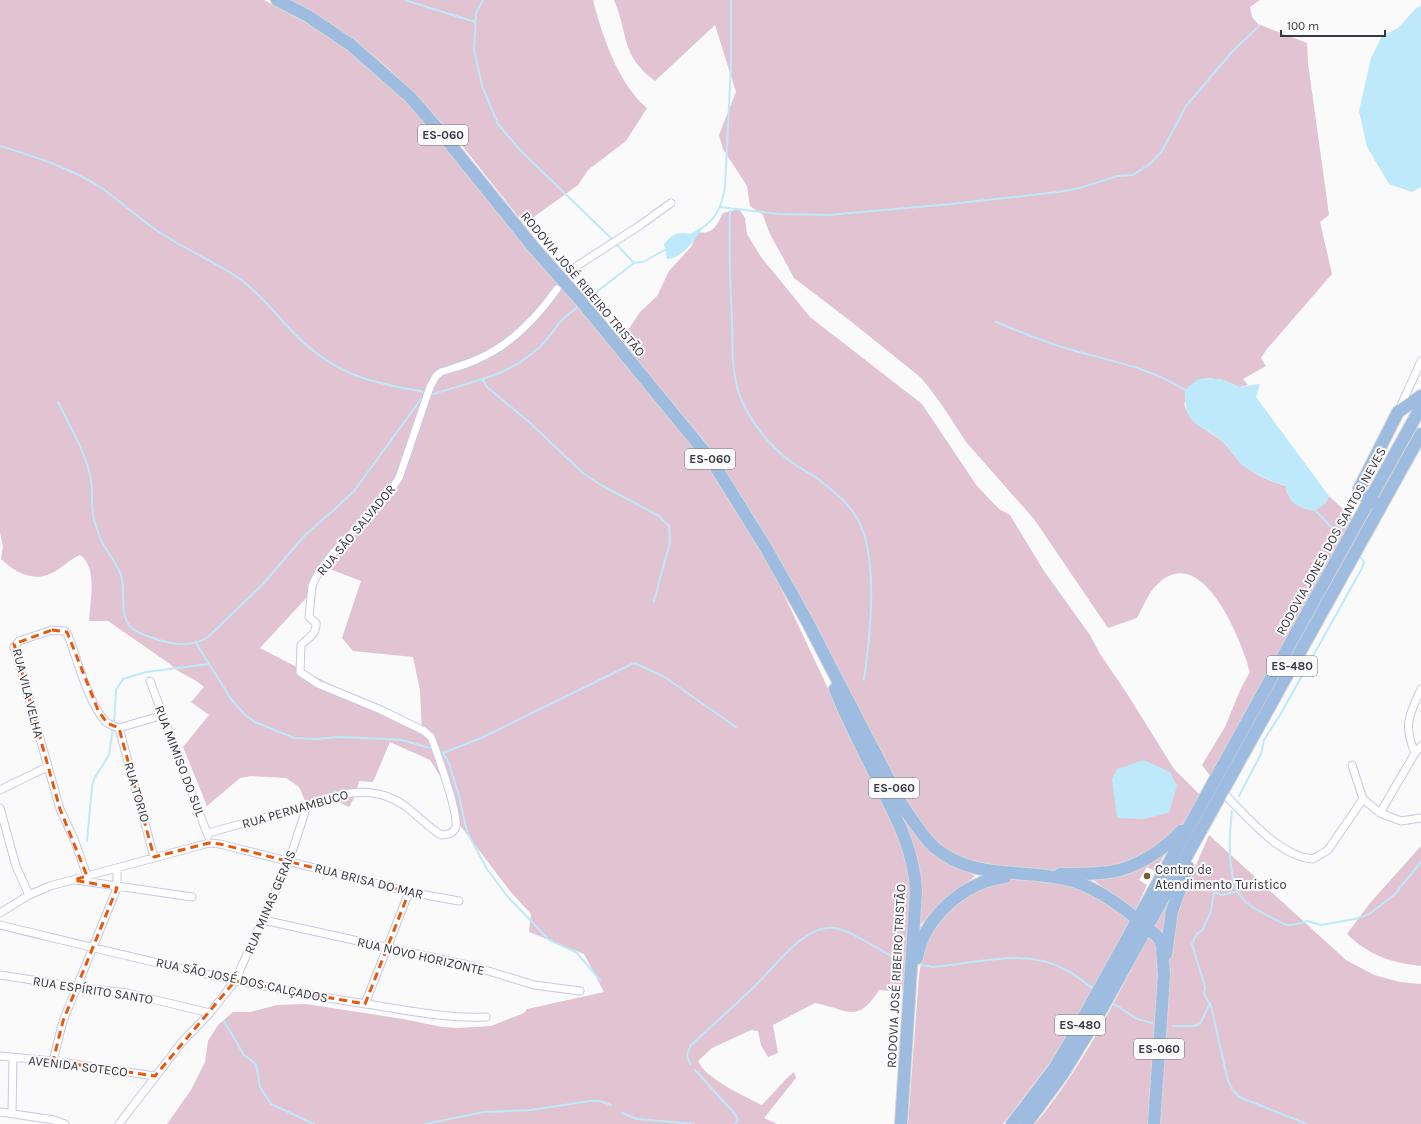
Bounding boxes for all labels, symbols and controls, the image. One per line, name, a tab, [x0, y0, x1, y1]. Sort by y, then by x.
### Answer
scale bar	[1281, 12, 1385, 38]
text: 100 m	[1287, 19, 1319, 33]
road number: ES-060	[418, 125, 468, 145]
street label: RODOVIA JOSÉ RIBEIRO TRISTÃO	[518, 207, 650, 359]
street label: RODOVIA JONES DOS SANTOS NEVES	[1273, 445, 1389, 637]
road number: ES-060	[685, 449, 735, 469]
street label: RUA SÃO SALVADOR	[314, 482, 398, 578]
street label: RUA VILA VELHA	[10, 647, 46, 740]
road number: ES-480	[1267, 656, 1317, 676]
street label: RUA MIMISO DO SUL	[152, 703, 208, 819]
street label: RUA TORIO	[121, 760, 153, 824]
road number: ES-060	[869, 778, 919, 798]
street label: RUA PERNAMBUCO	[240, 787, 350, 831]
street label: RUA MINAS GERAIS	[241, 848, 299, 956]
street label: RUA BRISA DO MAR	[313, 860, 425, 902]
place label: Centro de Atendimento Turistico	[1155, 862, 1287, 892]
marker: Centro de Atendimento Turistico	[1142, 871, 1152, 881]
street label: RODOVIA JOSÉ RIBEIRO TRISTÃO	[882, 883, 908, 1069]
street label: RUA NOVO HORIZONTE	[356, 934, 486, 978]
street label: RUA SÃO JOSÉ DOS CALÇADOS	[155, 952, 330, 1006]
street label: RUA ESPÍRITO SANTO	[32, 971, 155, 1007]
road number: ES-480	[1055, 1015, 1105, 1035]
road number: ES-060	[1134, 1039, 1184, 1059]
street label: AVENIDA SOTECO	[28, 1052, 128, 1080]

